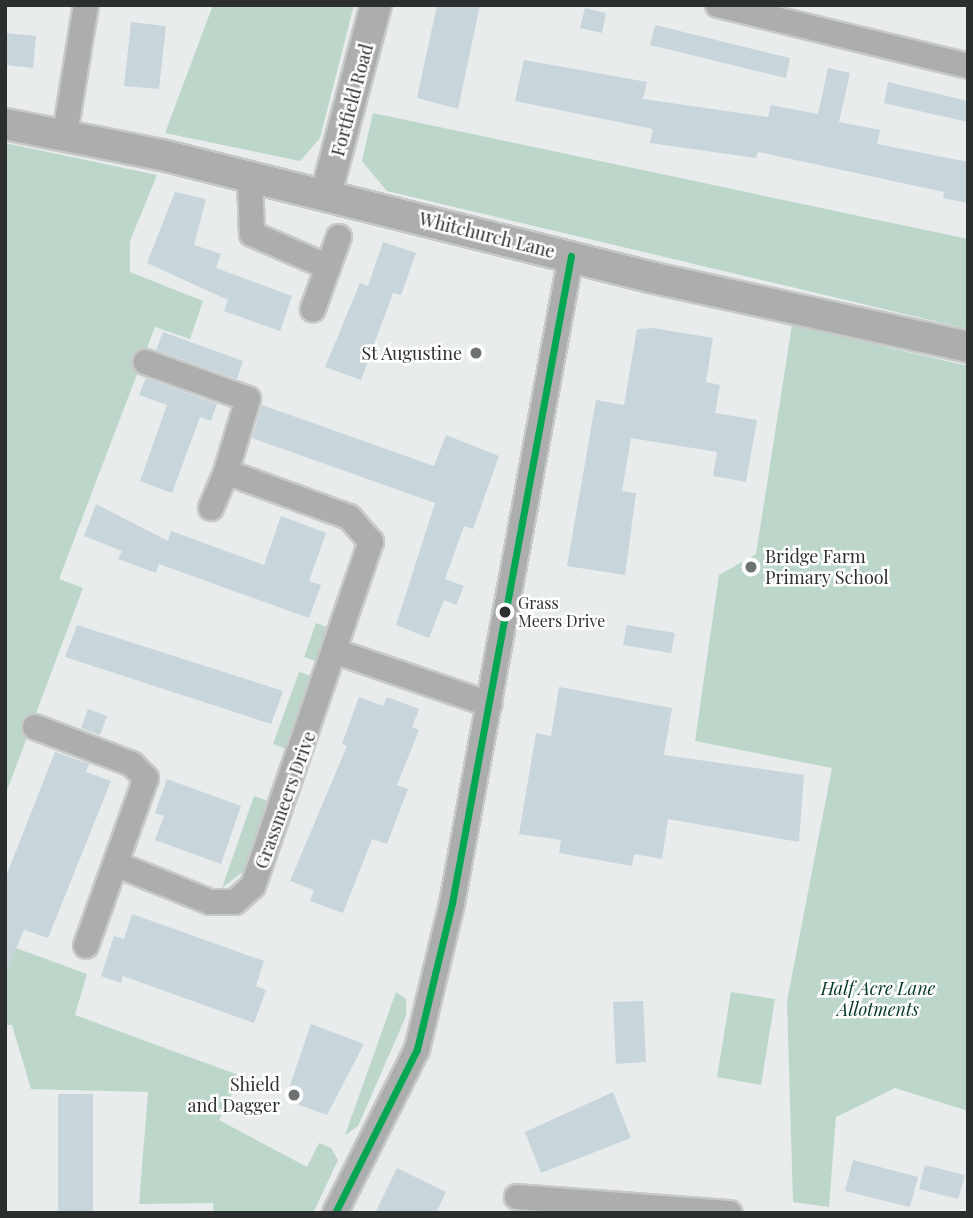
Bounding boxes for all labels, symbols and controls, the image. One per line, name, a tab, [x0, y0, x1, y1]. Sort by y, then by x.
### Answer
street label: Fortfield Road	[327, 42, 377, 158]
street label: Whitchurch Lane	[417, 208, 557, 262]
place label: St Augustine	[361, 342, 462, 364]
marker: St Augustine	[468, 345, 484, 361]
place label: Bridge Farm Primary School	[765, 546, 889, 588]
marker: Bridge Farm Primary School	[743, 559, 759, 575]
place label: Grass Meers Drive	[518, 593, 605, 631]
marker: Grass Meers Drive	[498, 605, 512, 619]
street label: Grassmeers Drive	[250, 728, 320, 872]
park label: Half Acre Lane Allotments	[821, 978, 935, 1020]
place label: Shield and Dagger	[188, 1074, 280, 1116]
marker: Shield and Dagger	[286, 1087, 302, 1103]

